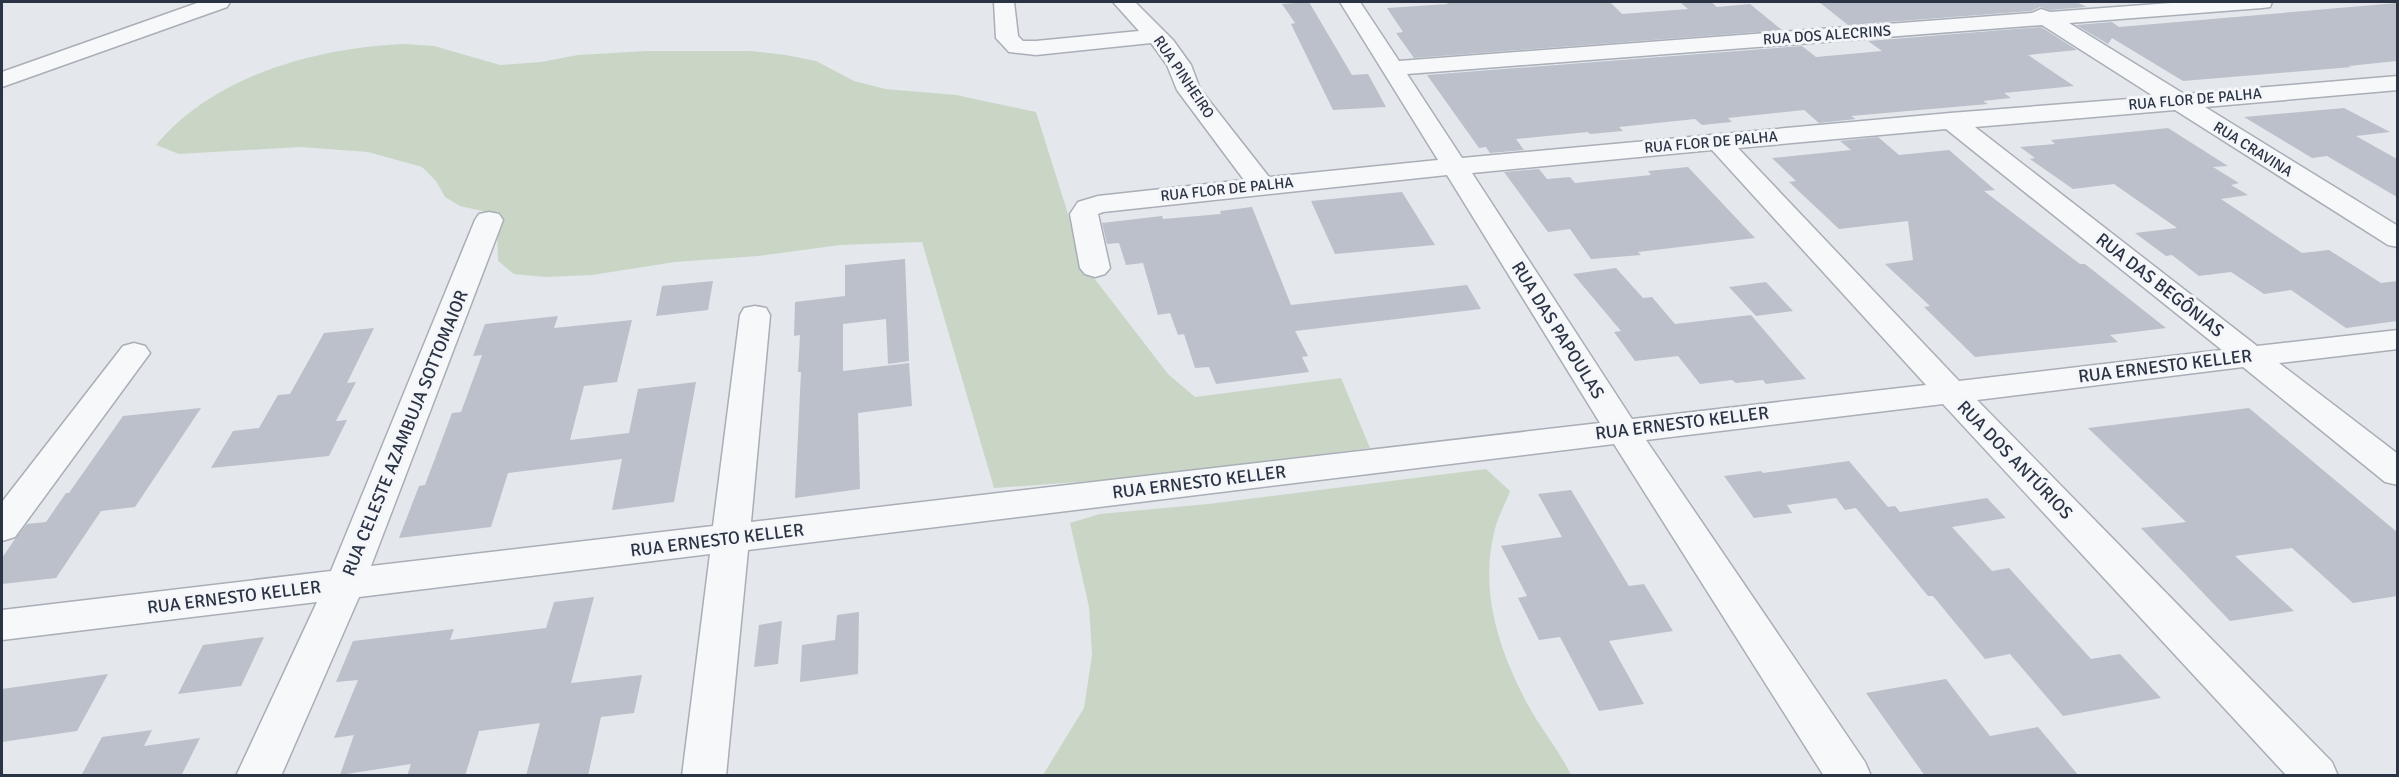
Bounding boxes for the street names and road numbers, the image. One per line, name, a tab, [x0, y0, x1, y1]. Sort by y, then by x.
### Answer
street label: RUA DOS ALECRINS	[1762, 22, 1892, 48]
street label: RUA PINHEIRO	[1150, 32, 1218, 122]
street label: RUA FLOR DE PALHA	[2128, 84, 2262, 114]
street label: RUA CRAVINA	[2210, 118, 2296, 180]
street label: RUA FLOR DE PALHA	[1644, 127, 1778, 157]
street label: RUA FLOR DE PALHA	[1160, 173, 1294, 205]
street label: RUA DAS BEGÔNIAS	[2092, 228, 2228, 342]
street label: RUA DAS PAPOULAS	[1507, 257, 1609, 403]
street label: RUA CELESTE AZAMBUJA SOTTOMAIOR	[337, 287, 473, 579]
street label: RUA ERNESTO KELLER	[2077, 344, 2253, 388]
street label: RUA DOS ANTÚRIOS	[1953, 396, 2077, 524]
street label: RUA ERNESTO KELLER	[1594, 401, 1770, 445]
street label: RUA ERNESTO KELLER	[1111, 460, 1287, 504]
street label: RUA ERNESTO KELLER	[629, 518, 805, 562]
street label: RUA ERNESTO KELLER	[146, 575, 322, 619]

